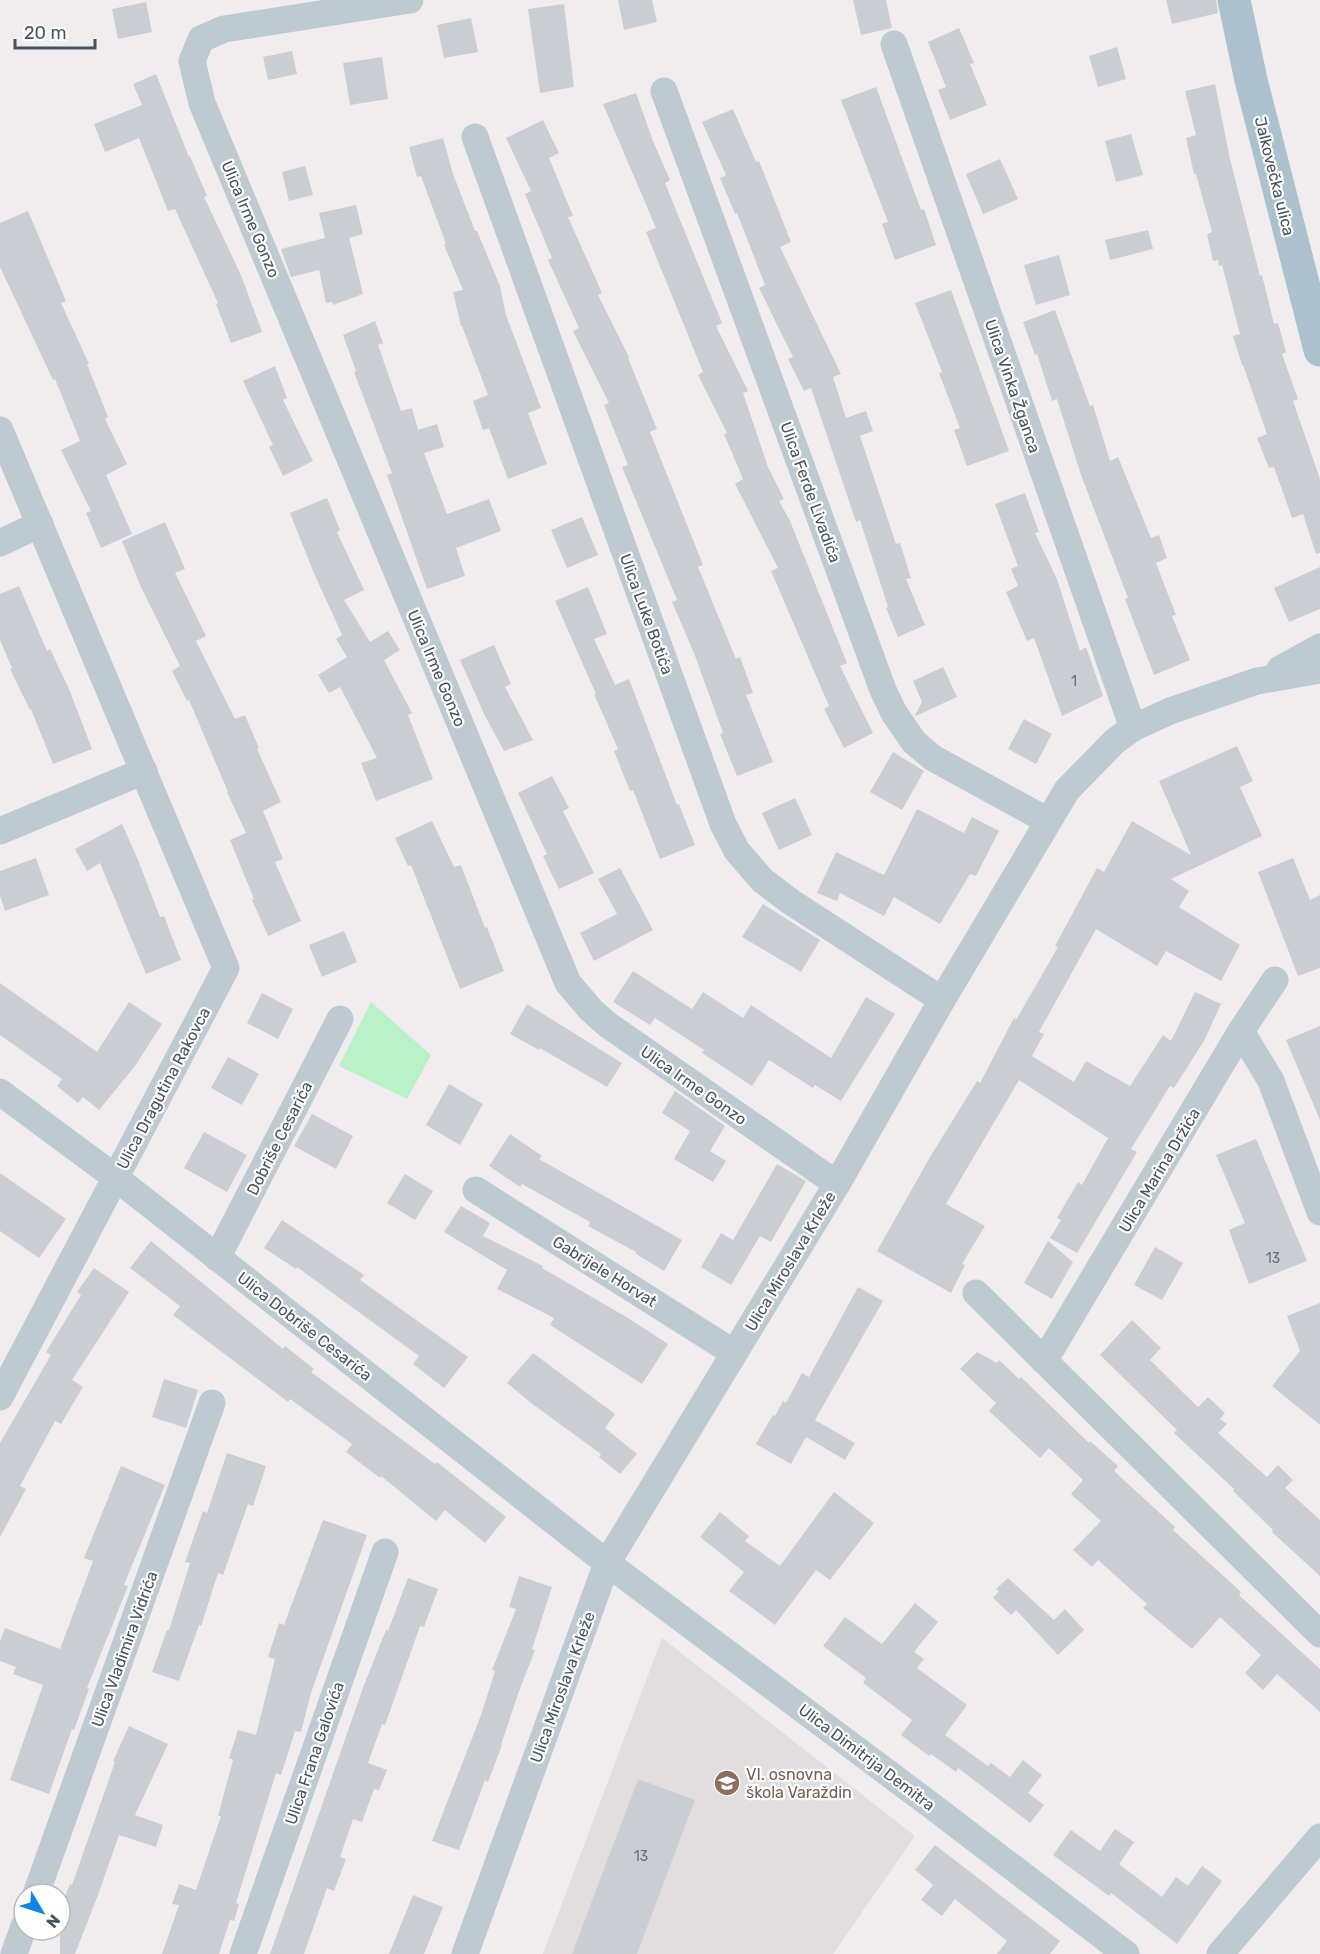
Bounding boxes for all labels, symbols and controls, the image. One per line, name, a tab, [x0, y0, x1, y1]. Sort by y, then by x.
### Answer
scale bar	[15, 12, 94, 50]
text: 20 m	[24, 22, 66, 44]
street label: Jalkovečka ulica	[1251, 115, 1298, 238]
street label: Ulica Irme Gonzo	[217, 158, 284, 280]
street label: Ulica Vinka Žganca	[981, 317, 1044, 455]
street label: Ulica Ferde Livadića	[776, 419, 845, 565]
street label: Ulica Luke Botića	[616, 551, 677, 677]
street label: Ulica Irme Gonzo	[403, 607, 470, 729]
house number: 1	[1071, 673, 1077, 690]
street label: Ulica Dragutina Rakovca	[113, 1004, 214, 1172]
street label: Ulica Irme Gonzo	[637, 1042, 750, 1129]
street label: Dobriše Cesarića	[243, 1078, 316, 1198]
street label: Ulica Marina Držića	[1115, 1105, 1204, 1236]
street label: Ulica Miroslava Krleže	[741, 1188, 840, 1335]
street label: Gabrijele Horvat	[549, 1232, 660, 1311]
house number: 13	[1266, 1250, 1280, 1267]
street label: Ulica Dobriše Cesarića	[234, 1268, 376, 1385]
street label: Ulica Vladimira Vidrića	[87, 1569, 162, 1730]
street label: Ulica Miroslava Krleže	[526, 1609, 599, 1766]
street label: Ulica Frana Galovića	[281, 1679, 348, 1827]
street label: Ulica Dimitrija Demitra	[795, 1700, 939, 1815]
place label: VI. osnovna škola Varaždin	[746, 1765, 852, 1802]
school or university icon: VI. osnovna škola Varaždin	[712, 1768, 742, 1798]
house number: 13	[634, 1848, 648, 1865]
north arrow	[12, 1882, 72, 1942]
text: N	[42, 1911, 64, 1932]

